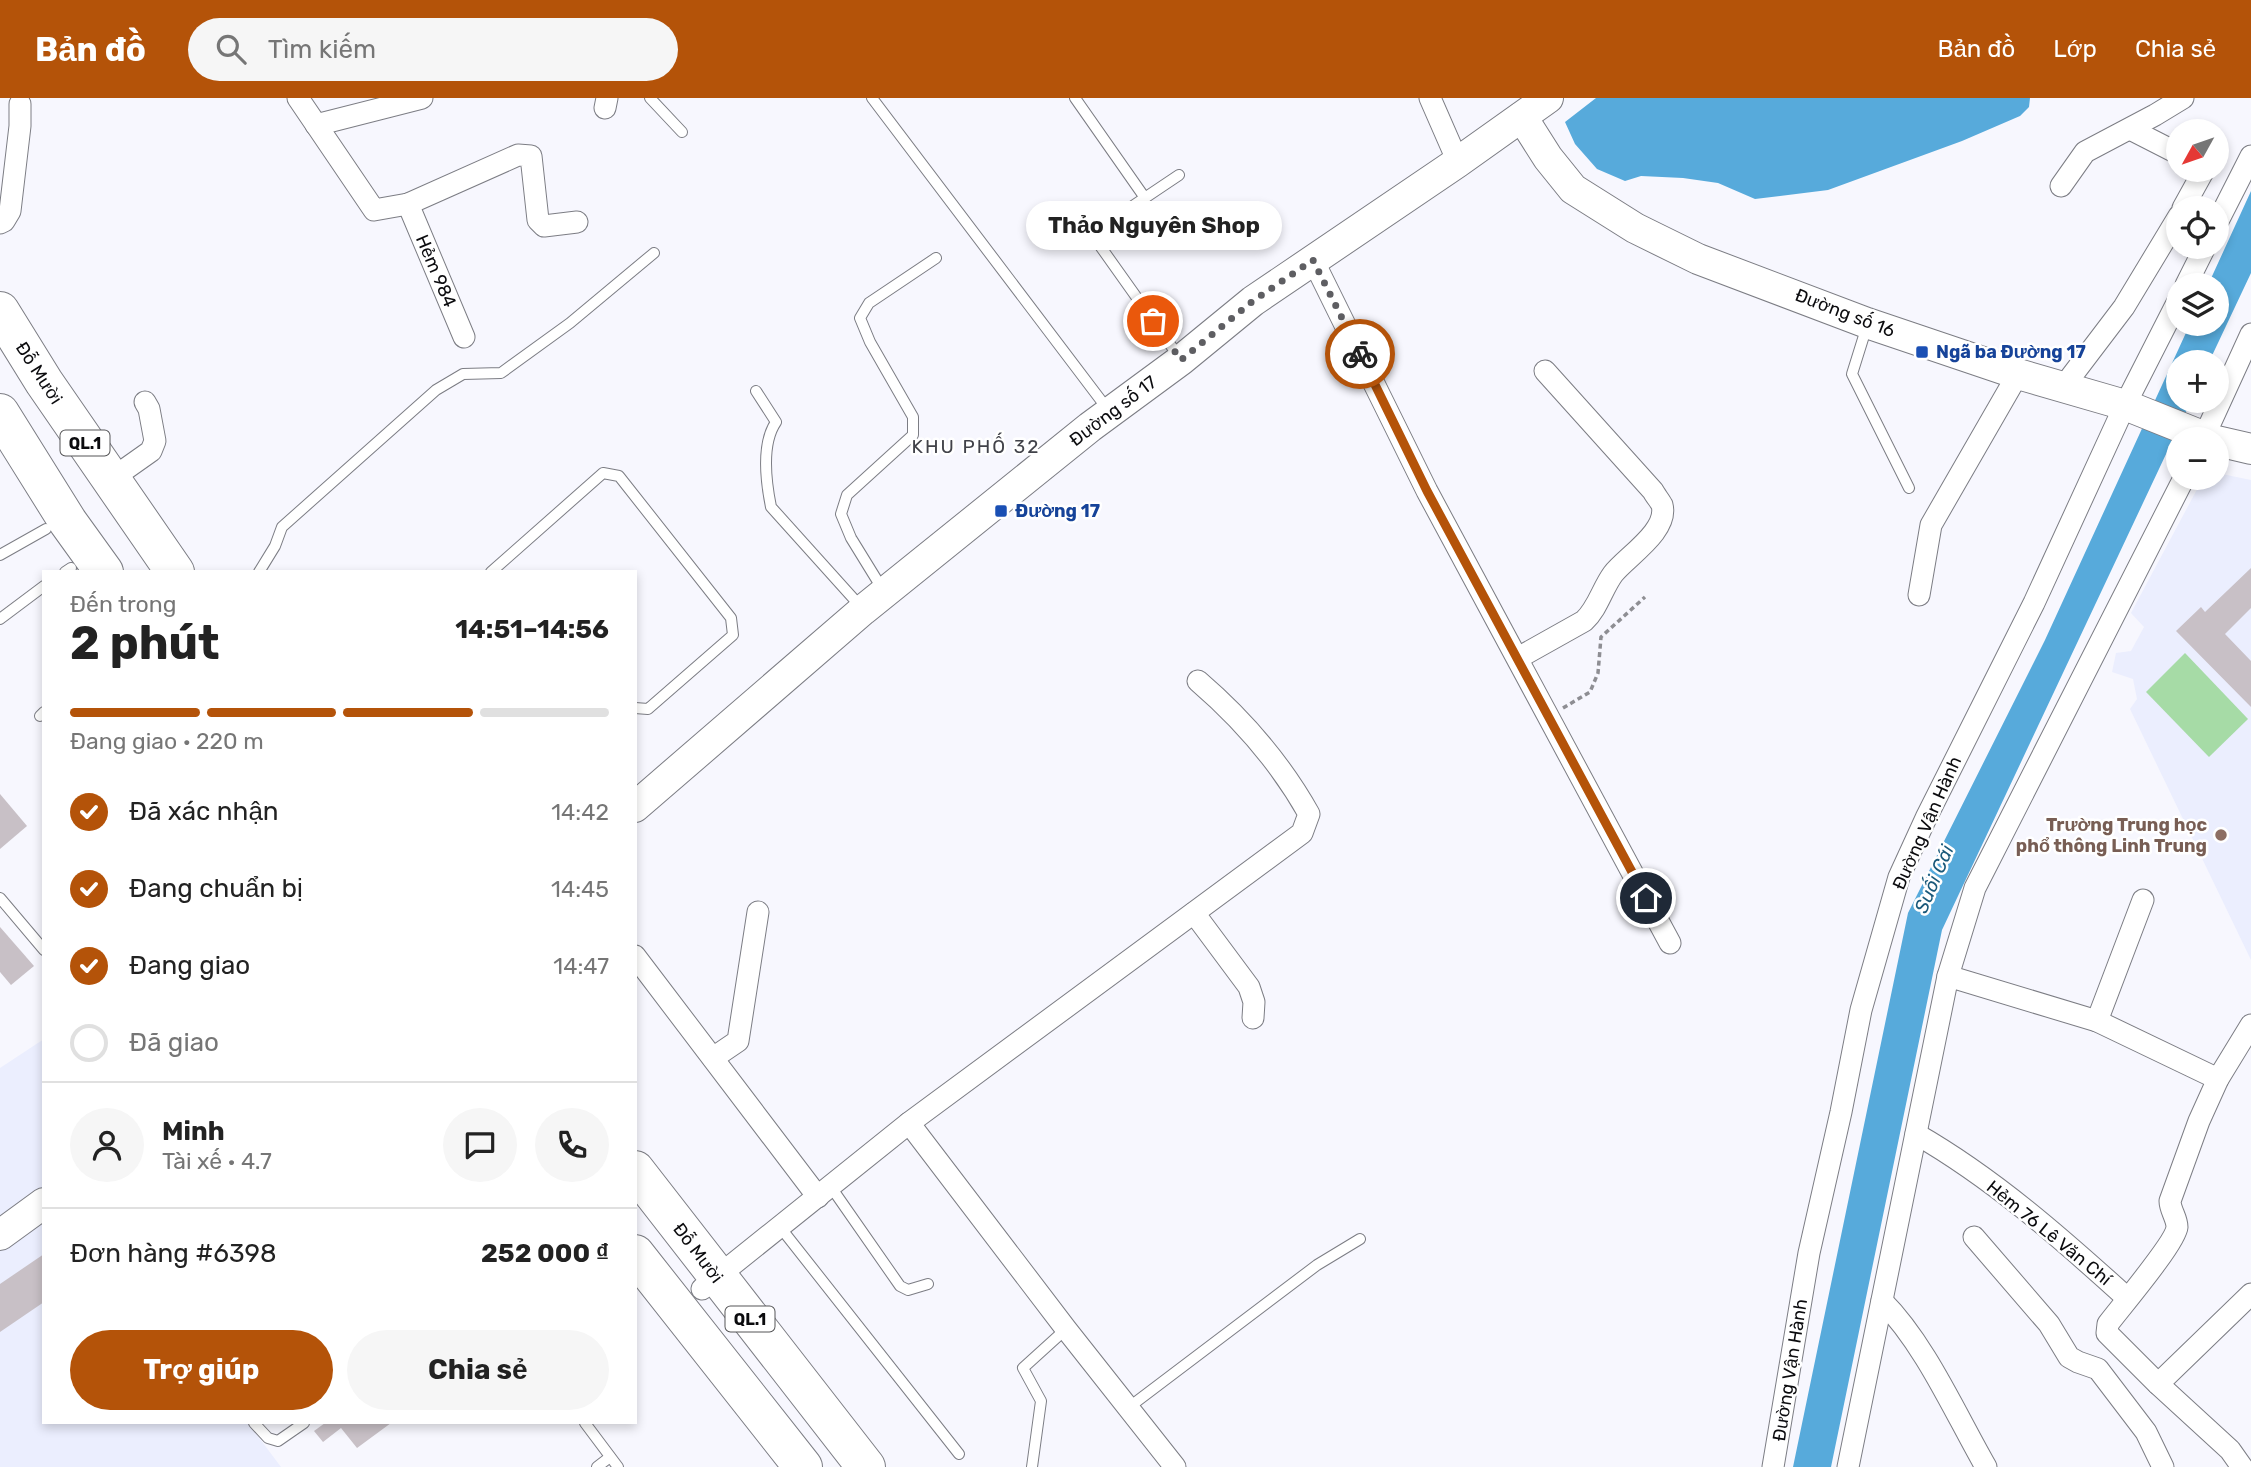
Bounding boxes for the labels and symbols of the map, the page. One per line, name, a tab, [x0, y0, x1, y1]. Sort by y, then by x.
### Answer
north arrow	[2166, 119, 2230, 182]
callout: Thảo Nguyên Shop	[1025, 202, 1281, 251]
street label: Hẻm 984	[411, 231, 461, 311]
street label: Đường số 16	[1792, 283, 1898, 342]
pin	[1123, 291, 1183, 351]
courier	[1325, 319, 1395, 389]
street label: Đỗ Mười	[11, 337, 68, 408]
place label: Ngã ba Đường 17	[1936, 341, 2086, 363]
marker: Ngã ba Đường 17	[1914, 344, 1930, 360]
street label: Đường số 17	[1065, 370, 1161, 451]
road number: QL.1	[60, 430, 110, 456]
district label: KHU PHỐ 32	[912, 432, 1040, 458]
place label: Đường 17	[1015, 500, 1100, 522]
marker: Đường 17	[993, 503, 1009, 519]
street label: Đường Vận Hành	[1888, 753, 1966, 893]
place label: Trường Trung học phổ thông Linh Trung	[2016, 814, 2207, 857]
marker: Trường Trung học phổ thông Linh Trung	[2213, 827, 2229, 843]
water label: Suối Cái	[1909, 841, 1959, 917]
pin	[1616, 868, 1676, 928]
street label: Hẻm 76 Lê Văn Chí	[1982, 1176, 2117, 1291]
street label: Đỗ Mười	[668, 1218, 728, 1287]
street label: Đường Vận Hành	[1768, 1297, 1812, 1443]
road number: QL.1	[726, 1306, 774, 1331]

